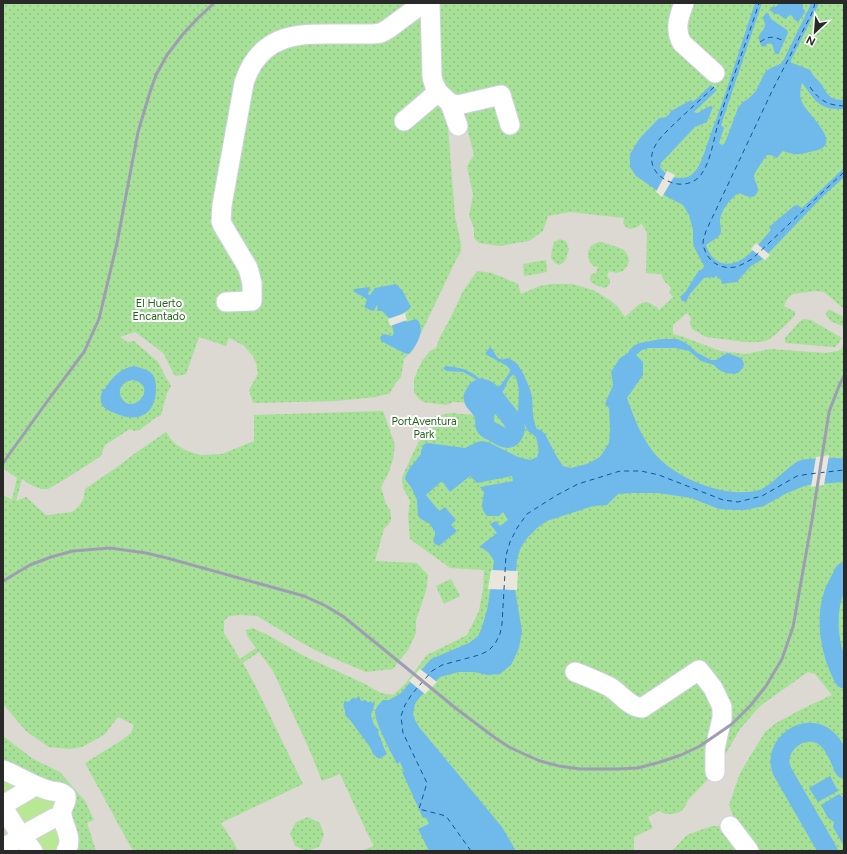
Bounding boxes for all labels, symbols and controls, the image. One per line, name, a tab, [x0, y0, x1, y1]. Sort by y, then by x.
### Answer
north arrow	[795, 12, 835, 52]
text: N	[804, 33, 818, 48]
park label: El Huerto Encantado	[133, 297, 185, 323]
park label: PortAventura Park	[391, 415, 457, 441]

